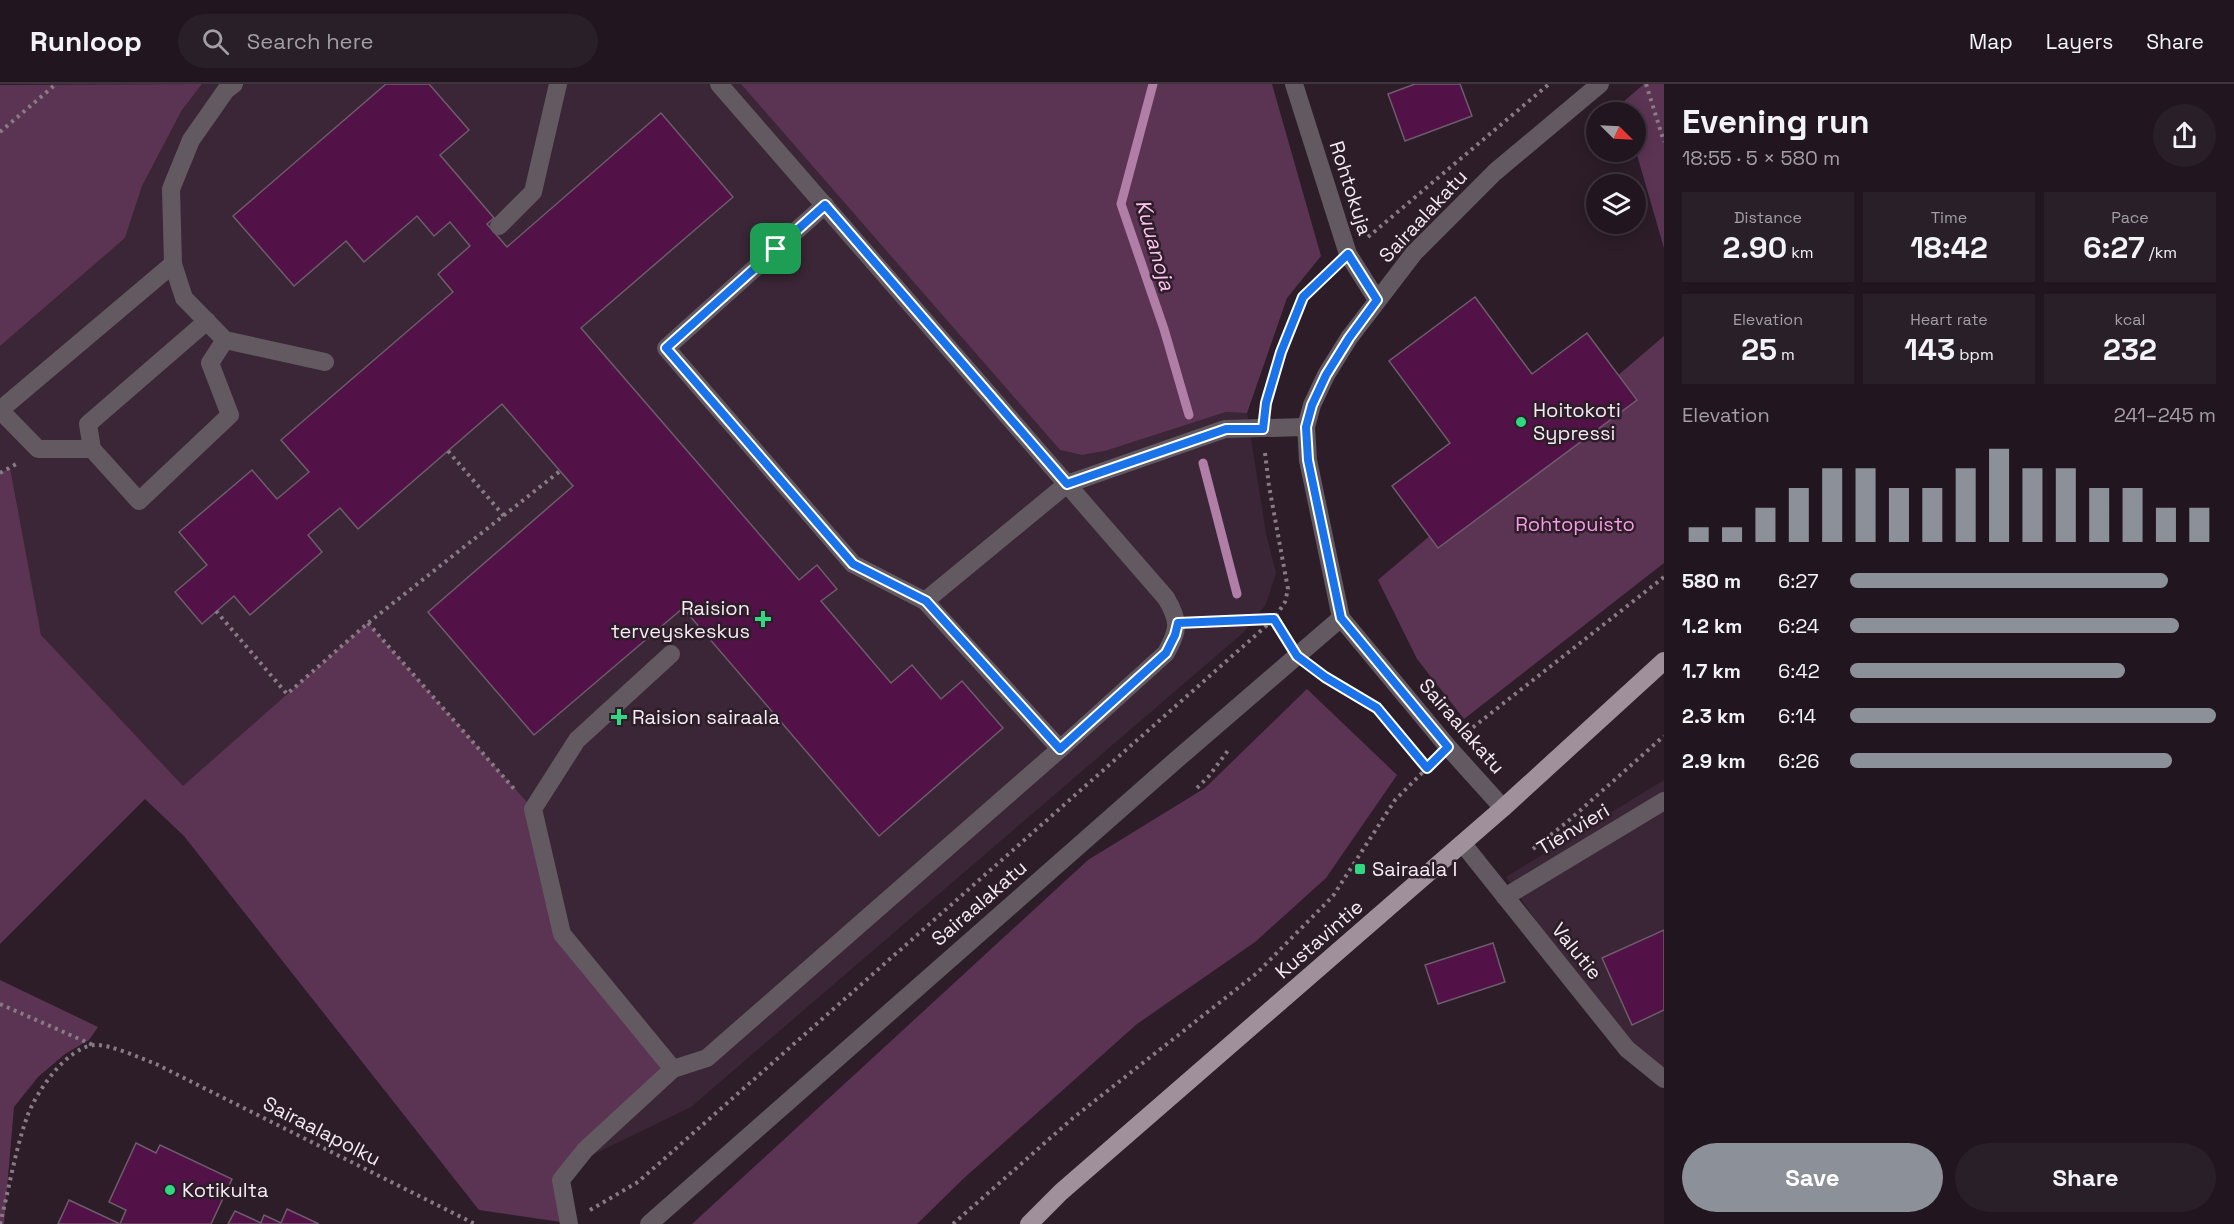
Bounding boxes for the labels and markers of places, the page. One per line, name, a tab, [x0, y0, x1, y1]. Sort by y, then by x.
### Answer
pin	[750, 223, 801, 274]
place label: Hoitokoti Sypressi	[1533, 397, 1621, 446]
marker: Hoitokoti Sypressi	[1514, 415, 1528, 429]
place label: Raision terveyskeskus	[611, 595, 750, 644]
marker: Raision terveyskeskus	[754, 610, 772, 628]
place label: Raision sairaala	[632, 704, 780, 730]
marker: Raision sairaala	[610, 708, 628, 726]
place label: Sairaala I	[1372, 856, 1457, 882]
marker: Sairaala I	[1353, 862, 1367, 876]
place label: Kotikulta	[182, 1177, 268, 1203]
marker: Kotikulta	[163, 1183, 177, 1197]

